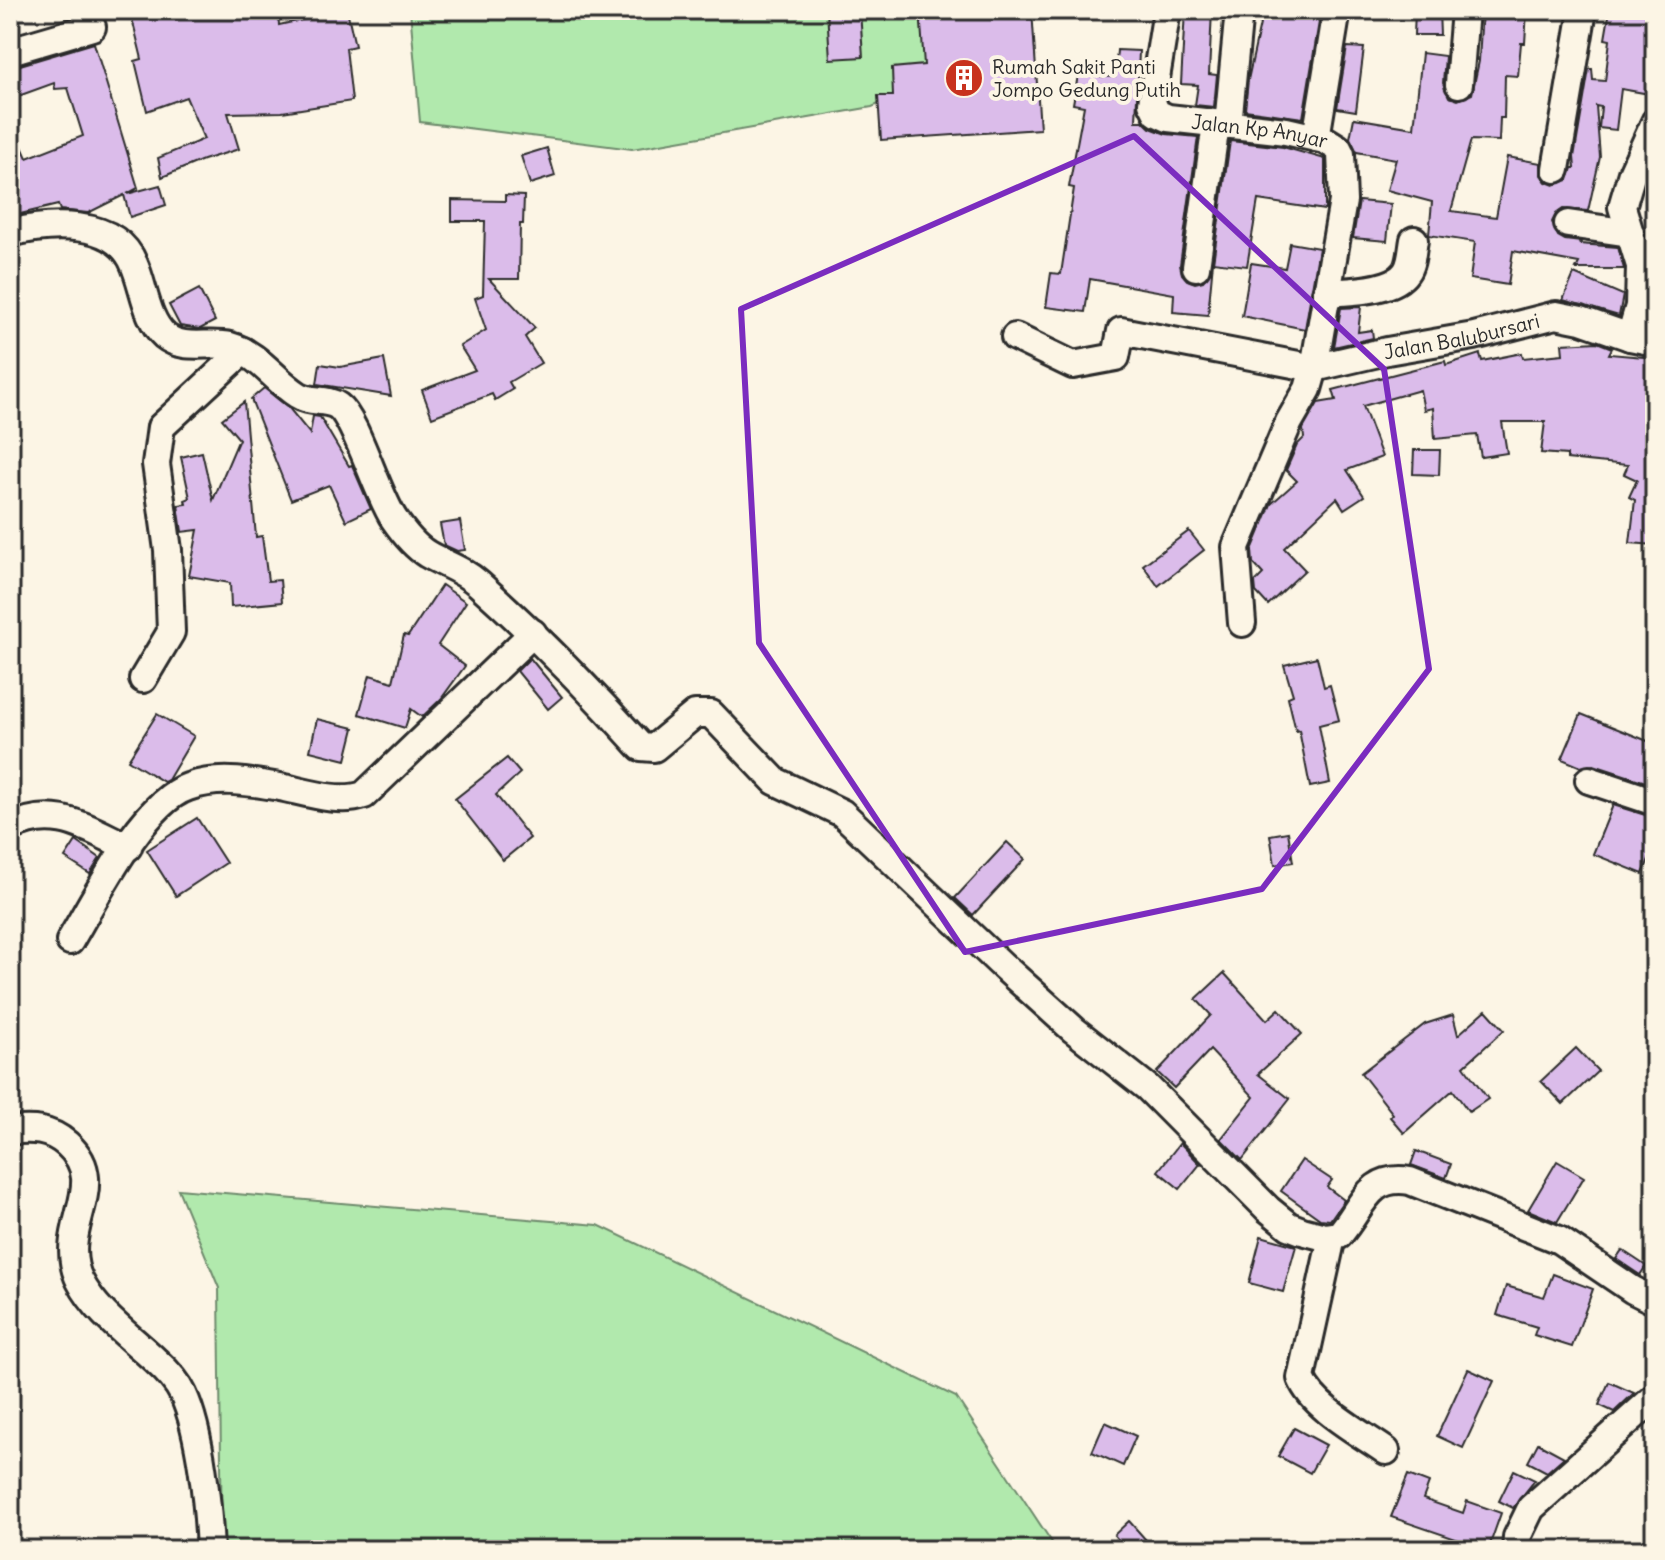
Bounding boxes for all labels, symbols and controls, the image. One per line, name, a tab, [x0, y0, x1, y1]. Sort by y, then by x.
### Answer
place label: Rumah Sakit Panti Jompo Gedung Putih	[992, 54, 1181, 102]
building icon: Rumah Sakit Panti Jompo Gedung Putih	[943, 57, 985, 99]
street label: Jalan Kp Anyar	[1190, 108, 1330, 153]
street label: Jalan Balubursari	[1382, 307, 1542, 364]

